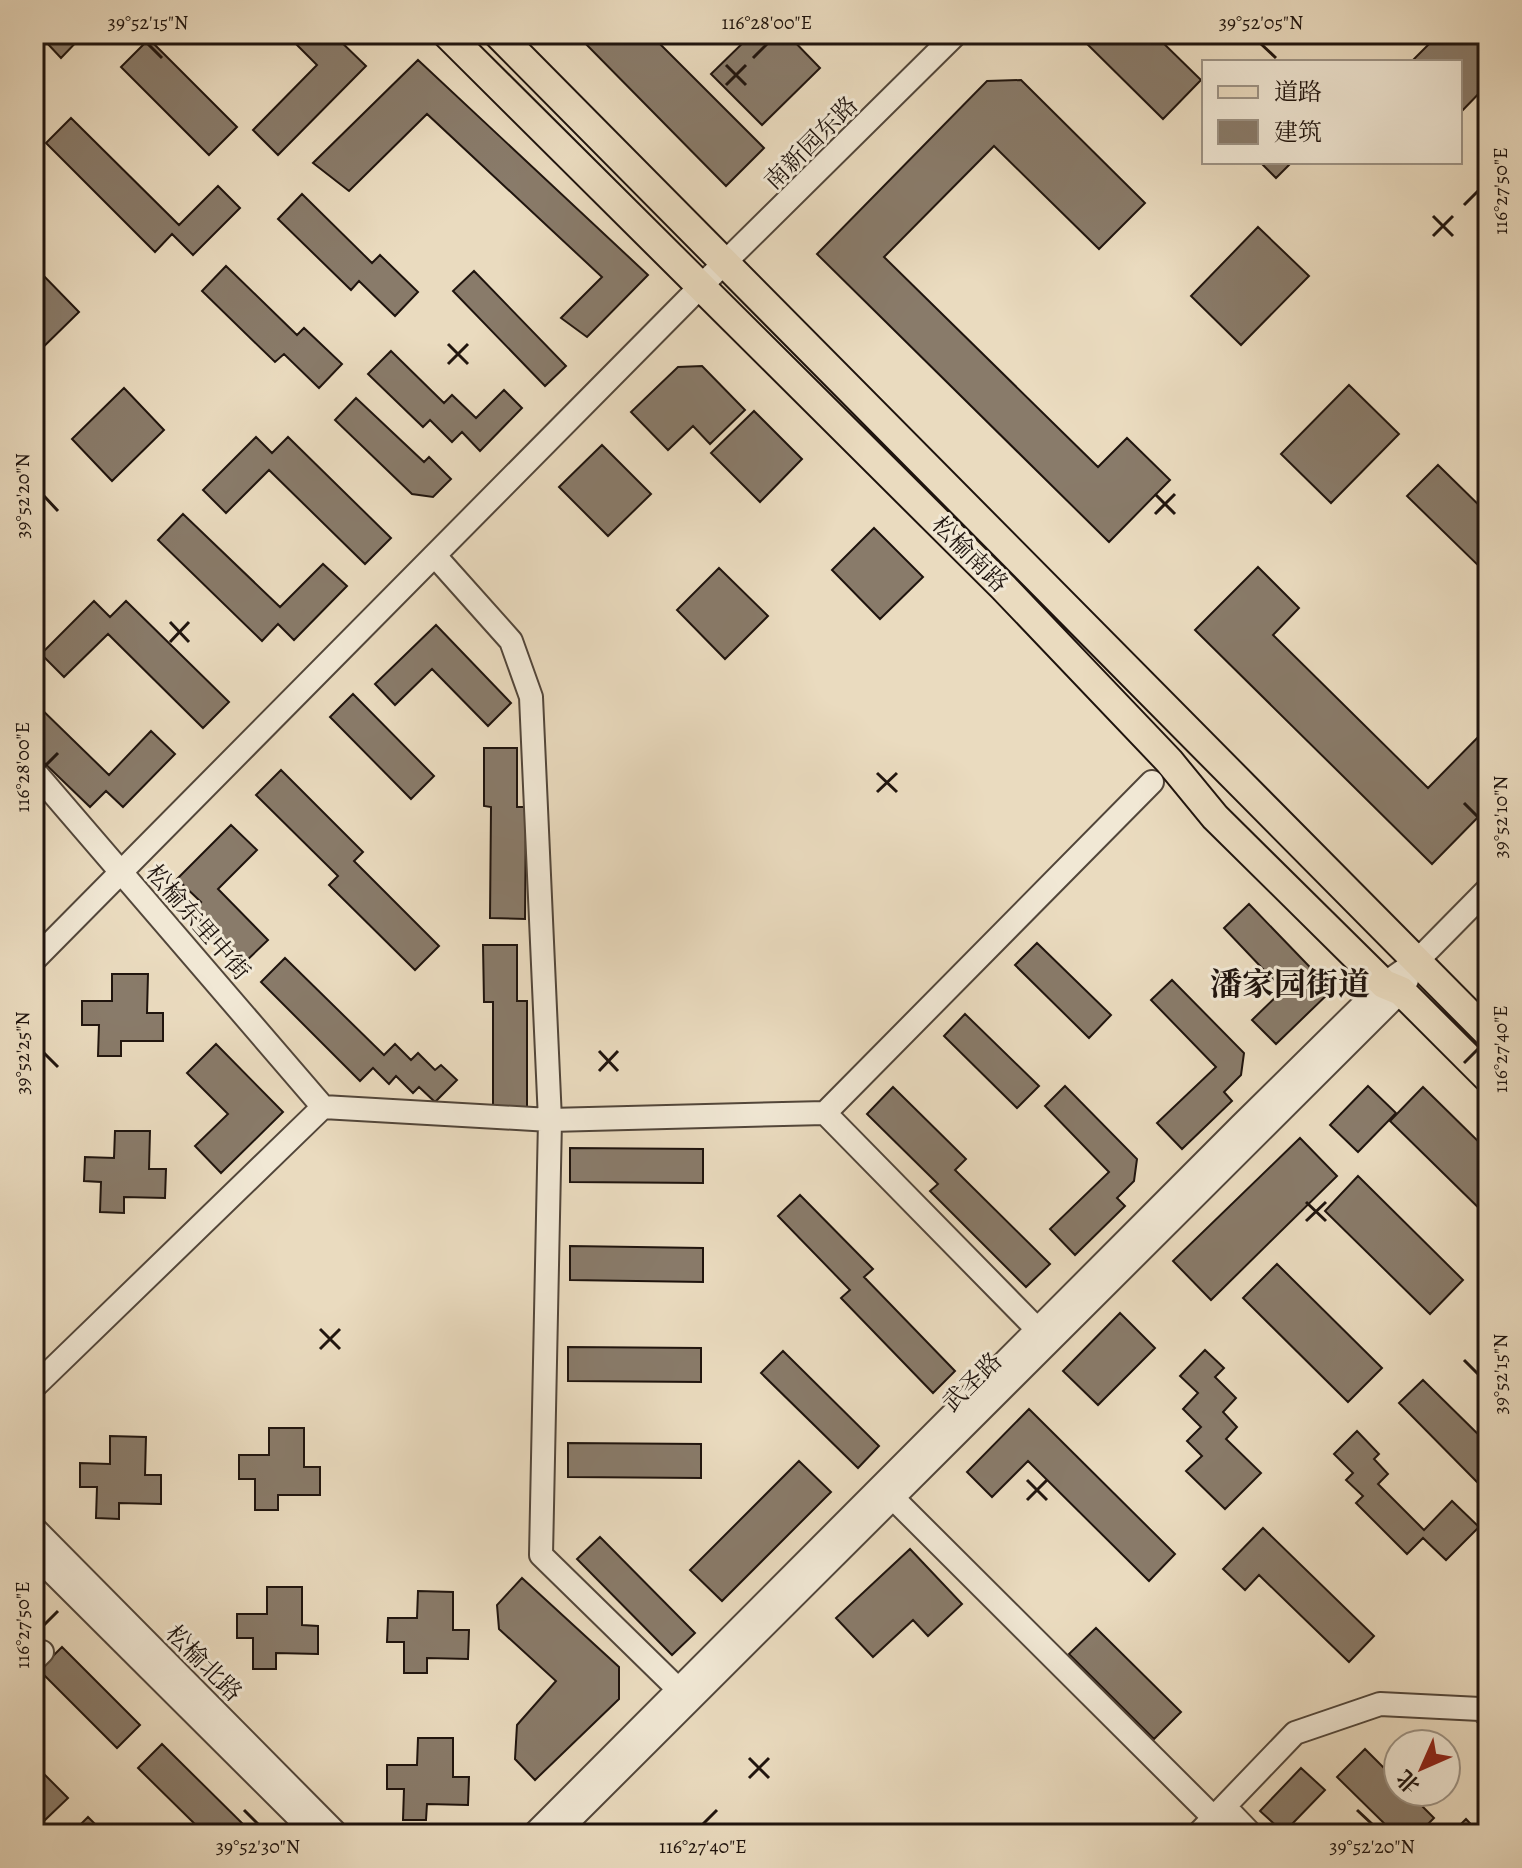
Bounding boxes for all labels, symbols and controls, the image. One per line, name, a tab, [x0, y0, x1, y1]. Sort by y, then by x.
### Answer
text: 39°52'15"N	[108, 9, 188, 36]
text: 116°28'00"E	[722, 9, 812, 36]
text: 39°52'05"N	[1219, 9, 1303, 36]
legend	[1202, 60, 1462, 164]
text: 道路	[1274, 76, 1322, 108]
street label: 南新园东路	[757, 89, 865, 197]
text: 建筑	[1274, 116, 1322, 148]
text: 116°27'50"E	[1487, 147, 1514, 235]
text: 39°52'20"N	[9, 453, 36, 539]
street label: 松榆南路	[925, 509, 1015, 599]
text: 116°28'00"E	[9, 722, 36, 812]
text: 39°52'10"N	[1487, 776, 1514, 858]
street label: 松榆东里中街	[139, 857, 257, 987]
district label: 潘家园街道	[1210, 962, 1370, 1006]
text: 116°27'40"E	[1487, 1005, 1514, 1093]
text: 39°52'25"N	[9, 1011, 36, 1095]
text: 39°52'15"N	[1487, 1334, 1514, 1414]
street label: 武圣路	[935, 1345, 1009, 1419]
text: 116°27'50"E	[9, 1581, 36, 1669]
street label: 松榆北路	[159, 1618, 249, 1708]
north arrow	[1382, 1728, 1462, 1808]
text: 北	[1390, 1763, 1427, 1800]
text: 39°52'30"N	[216, 1833, 300, 1860]
text: 116°27'40"E	[659, 1833, 747, 1860]
text: 39°52'20"N	[1329, 1833, 1415, 1860]

